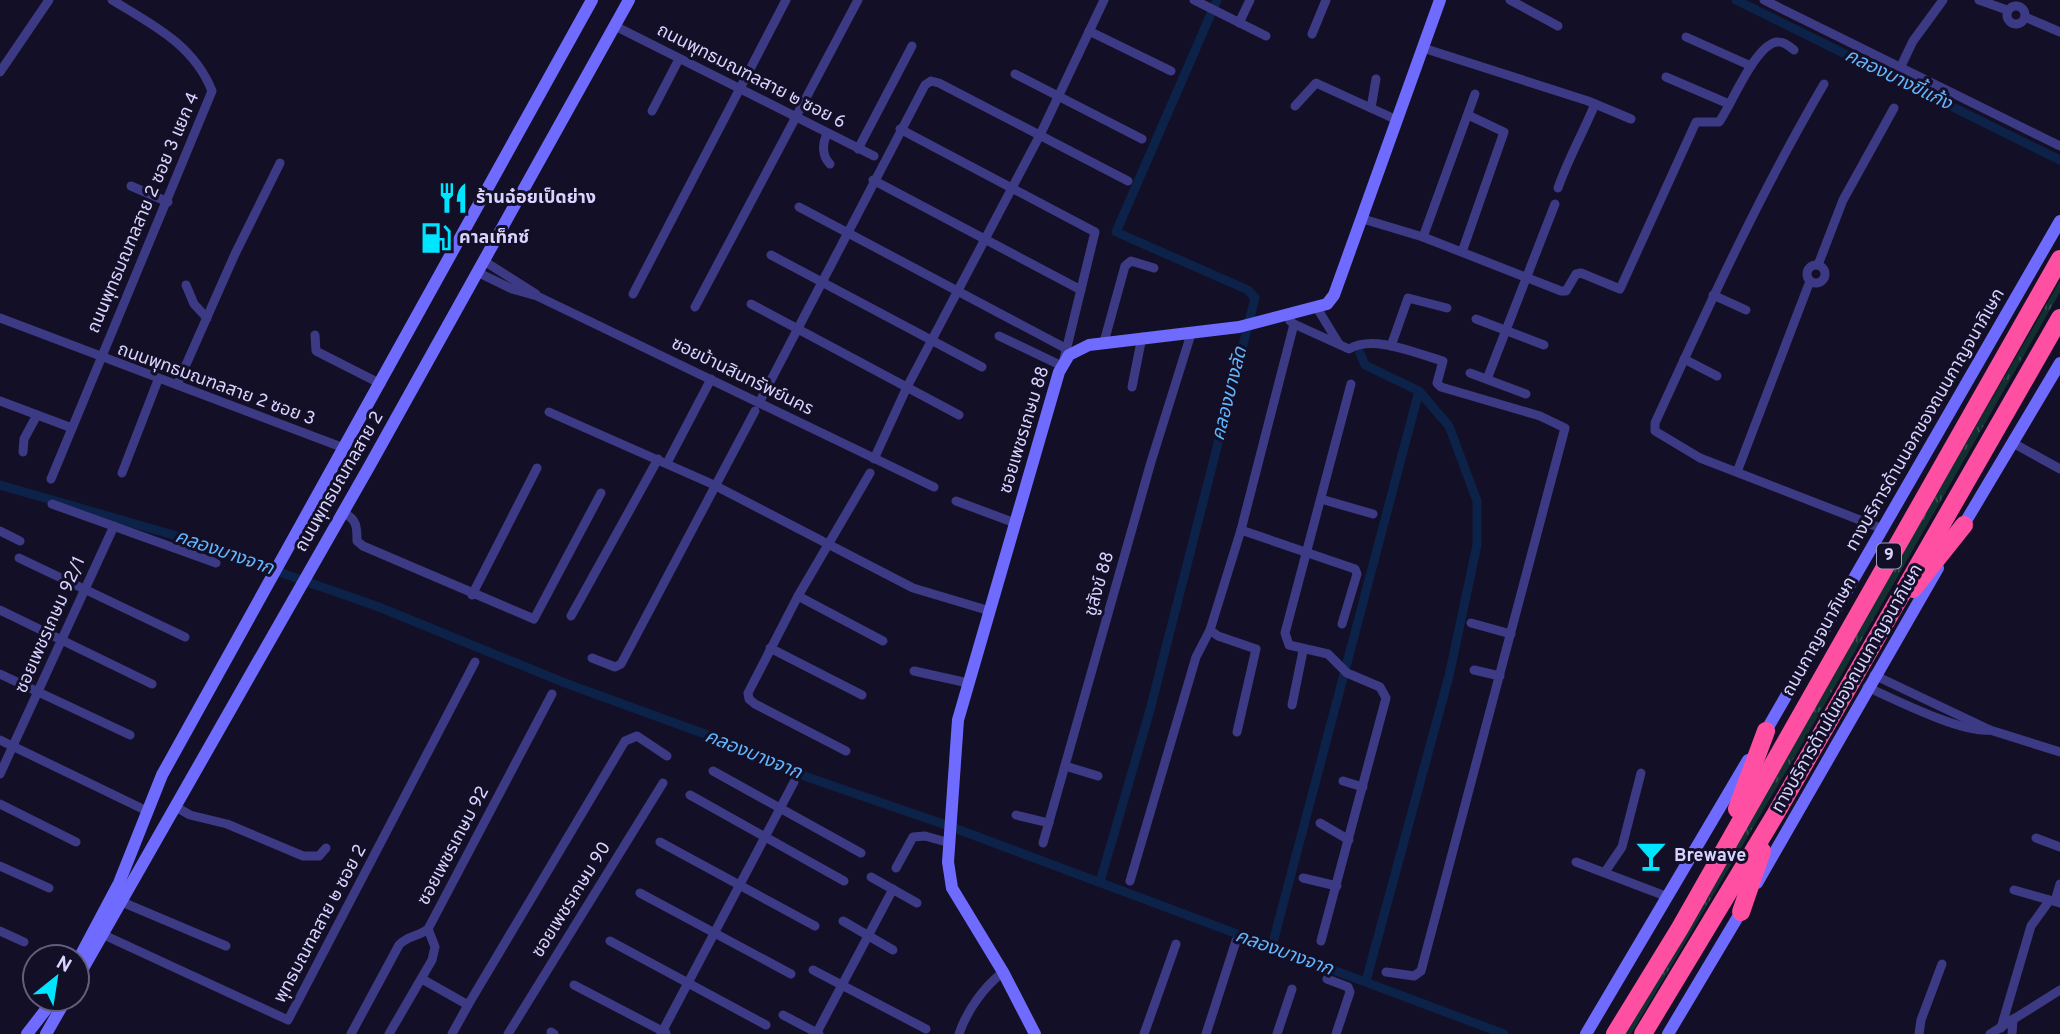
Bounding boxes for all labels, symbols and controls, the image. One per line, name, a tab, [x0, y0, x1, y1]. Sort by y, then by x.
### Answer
street label: ถนนพุทธมณฑลสาย ๒ ซอย 6	[653, 19, 849, 135]
water label: คลองบางขี้แก้ง	[1841, 41, 1957, 117]
street label: ถนนพุทธมณฑลสาย 2 ซอย 3 แยก 4	[83, 89, 205, 337]
restaurant icon: ร้านฉ๋อยเป็ดย่าง	[436, 181, 470, 215]
place label: ร้านฉ๋อยเป็ดย่าง	[476, 187, 596, 210]
fuel station icon: คาลเท็กซ์	[419, 221, 453, 255]
place label: คาลเท็กซ์	[459, 227, 530, 250]
street label: ทางบริการด้านนอกของถนนกาญจนาภิเษก	[1841, 285, 2011, 555]
street label: ซอยบ้านสินทรัพย์นคร	[667, 333, 817, 421]
street label: ถนนพุทธมณฑลสาย 2 ซอย 3	[114, 338, 318, 432]
water label: คลองบางลัด	[1207, 343, 1254, 443]
street label: ซอยเพชรเกษม 88	[995, 363, 1055, 497]
street label: ถนนพุทธมณฑลสาย 2	[290, 408, 390, 556]
water label: คลองบางจาก	[172, 525, 277, 581]
road number: 9	[1877, 544, 1901, 568]
street label: ชูสังข์ 88	[1080, 549, 1120, 619]
street label: ซอยเพชรเกษม 92/1	[11, 553, 91, 697]
street label: ทางบริการด้านในของถนนกาญจนาภิเษก	[1767, 561, 1929, 817]
street label: ถนนกาญจนาภิเษก	[1778, 573, 1862, 701]
water label: คลองบางจาก	[701, 725, 805, 785]
street label: ซอยเพชรเกษม 92	[413, 782, 495, 910]
street label: ซอยเพชรเกษม 90	[527, 838, 617, 962]
bar icon: Brewave	[1634, 839, 1668, 873]
street label: พุทธมณฑลสาย ๒ ซอย 2	[269, 841, 373, 1007]
place label: Brewave	[1674, 845, 1746, 868]
water label: คลองบางจาก	[1232, 924, 1337, 982]
north arrow	[21, 943, 91, 1013]
text: N	[52, 951, 75, 979]

